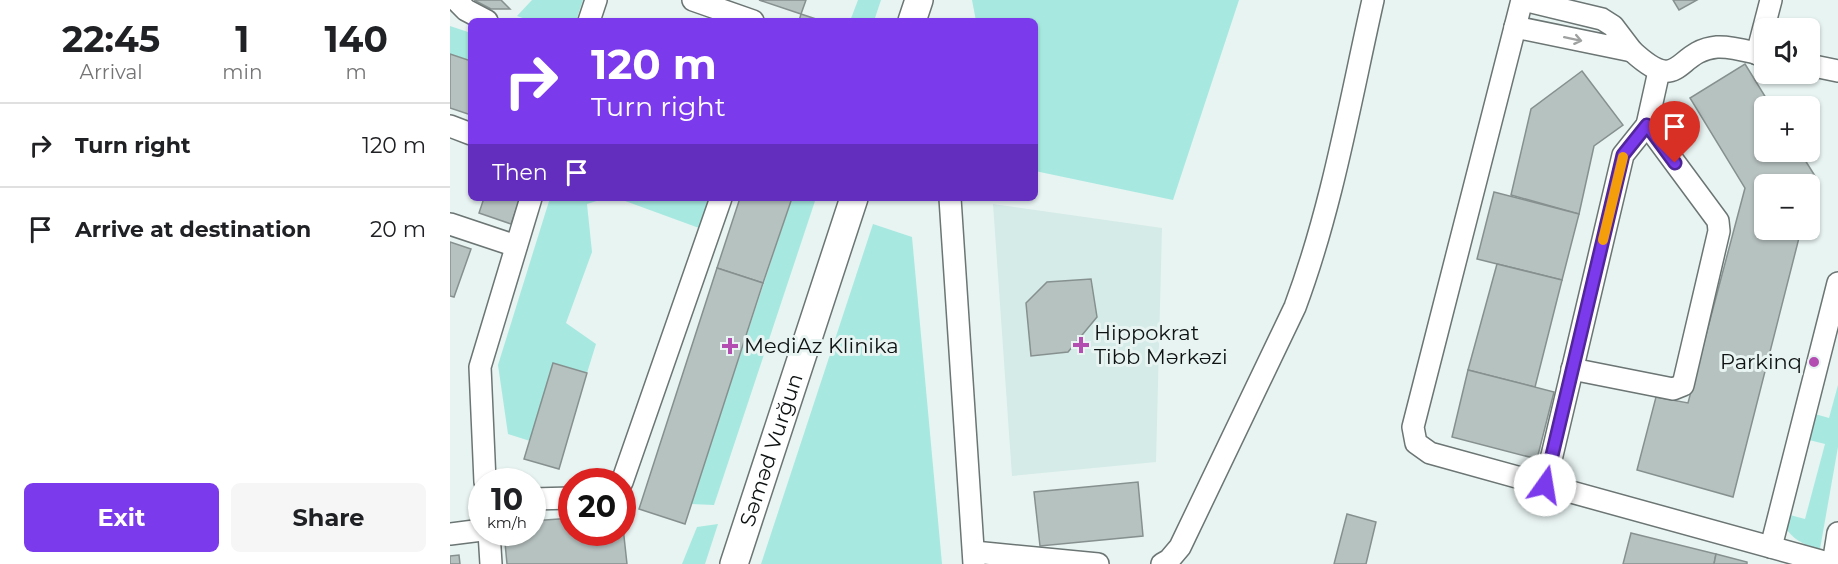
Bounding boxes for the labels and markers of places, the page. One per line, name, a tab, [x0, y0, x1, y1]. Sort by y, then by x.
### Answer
pin	[1649, 101, 1700, 163]
place label: Hippokrat Tibb Mərkəzi	[1094, 320, 1228, 369]
place label: MediAz Klinika	[744, 333, 899, 358]
marker: Hippokrat Tibb Mərkəzi	[1072, 336, 1090, 354]
marker: MediAz Klinika	[721, 337, 739, 355]
place label: Parkinq	[1720, 349, 1802, 374]
marker: Parkinq	[1807, 355, 1821, 369]

